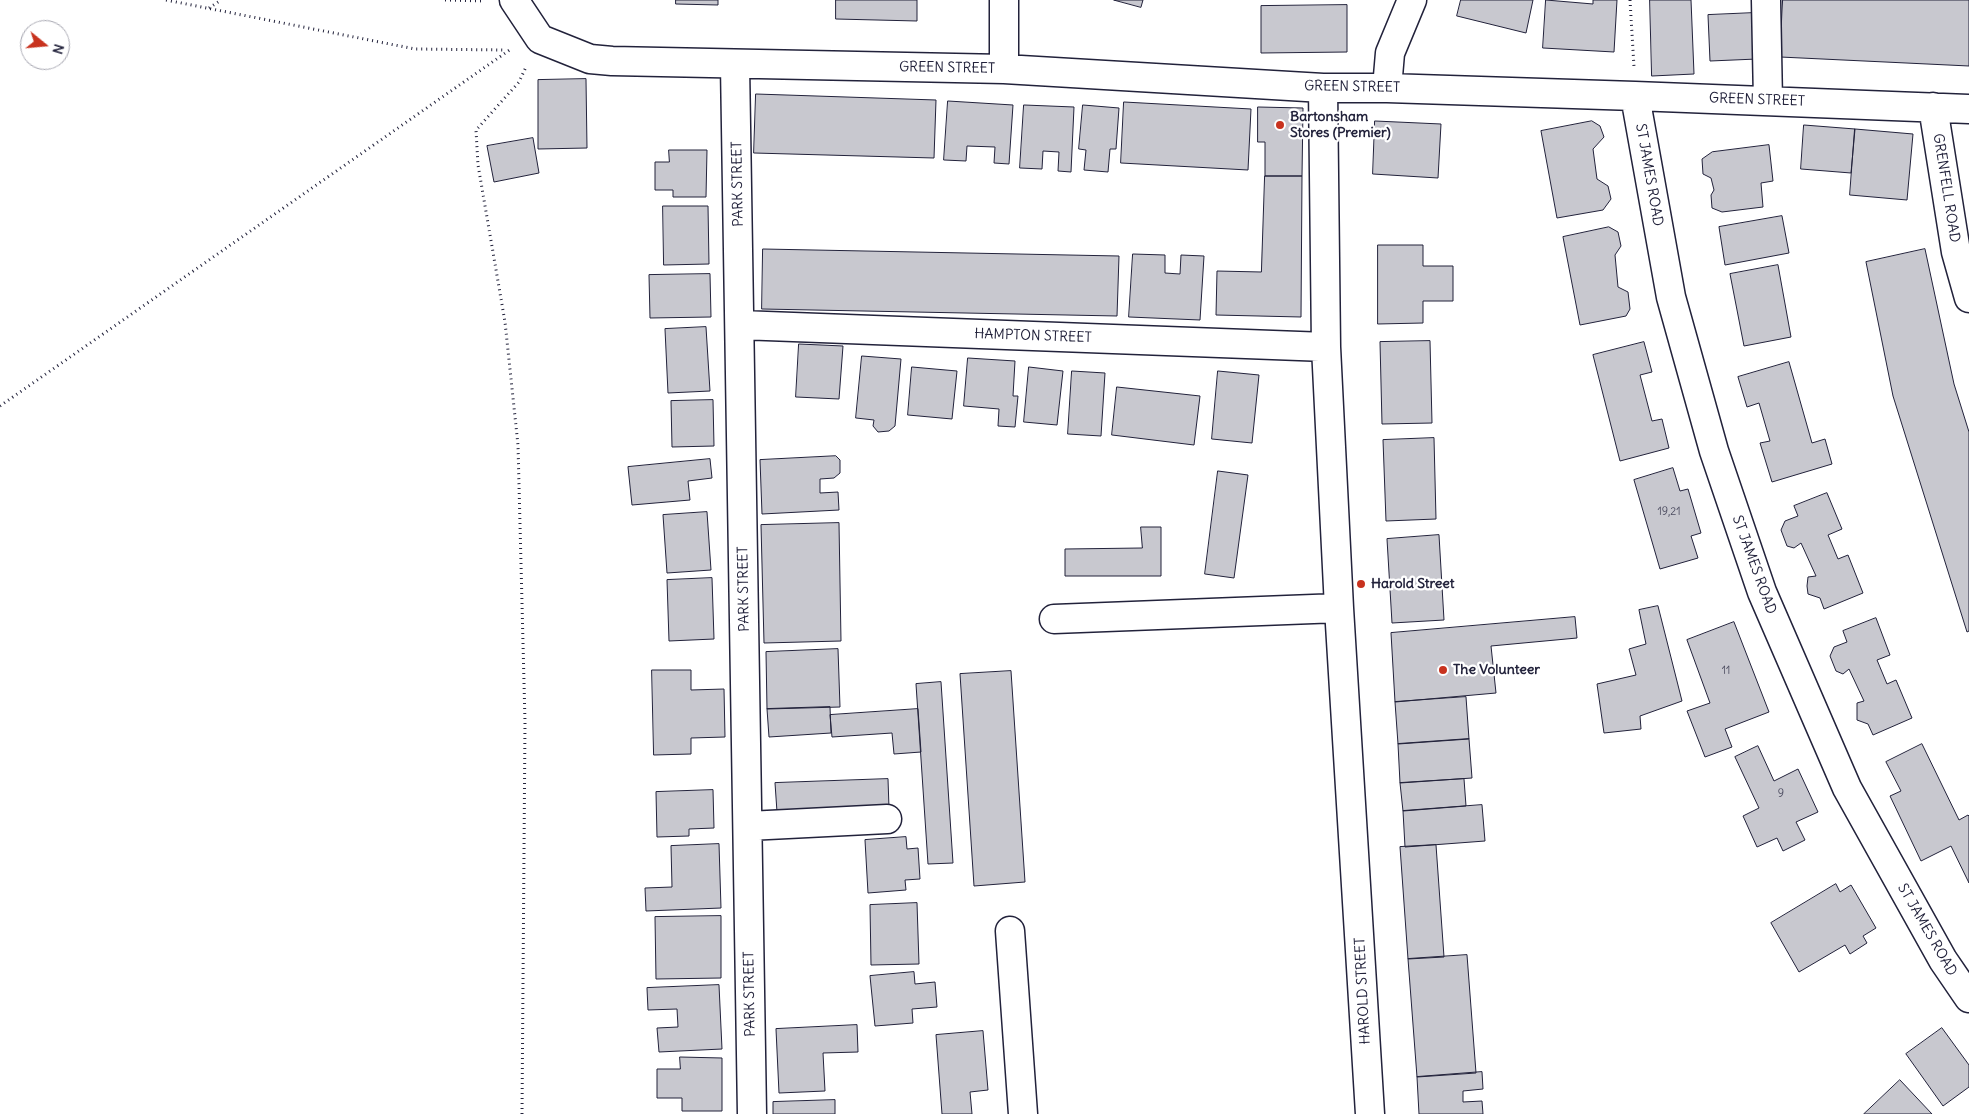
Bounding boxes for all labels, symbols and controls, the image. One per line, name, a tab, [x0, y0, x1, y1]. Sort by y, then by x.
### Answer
north arrow	[20, 20, 70, 70]
text: N	[48, 42, 68, 56]
street label: GREEN STREET	[899, 59, 995, 77]
street label: GREEN STREET	[1304, 78, 1400, 96]
street label: GREEN STREET	[1709, 90, 1805, 110]
place label: Bartonsham Stores (Premier)	[1290, 109, 1391, 142]
marker: Bartonsham Stores (Premier)	[1274, 119, 1286, 131]
street label: ST JAMES ROAD	[1632, 122, 1666, 228]
street label: GRENFELL ROAD	[1929, 132, 1963, 244]
street label: PARK STREET	[729, 141, 747, 227]
street label: HAMPTON STREET	[974, 326, 1092, 346]
house number: 19,21	[1657, 505, 1681, 519]
street label: ST JAMES ROAD	[1728, 513, 1780, 617]
street label: PARK STREET	[735, 546, 753, 632]
place label: Harold Street	[1371, 576, 1455, 592]
marker: Harold Street	[1355, 578, 1367, 590]
place label: The Volunteer	[1453, 662, 1540, 678]
marker: The Volunteer	[1437, 664, 1449, 676]
house number: 11	[1722, 664, 1730, 678]
house number: 9	[1778, 787, 1784, 801]
street label: ST JAMES ROAD	[1894, 881, 1960, 979]
street label: HAROLD STREET	[1352, 937, 1374, 1045]
street label: PARK STREET	[741, 951, 759, 1037]

